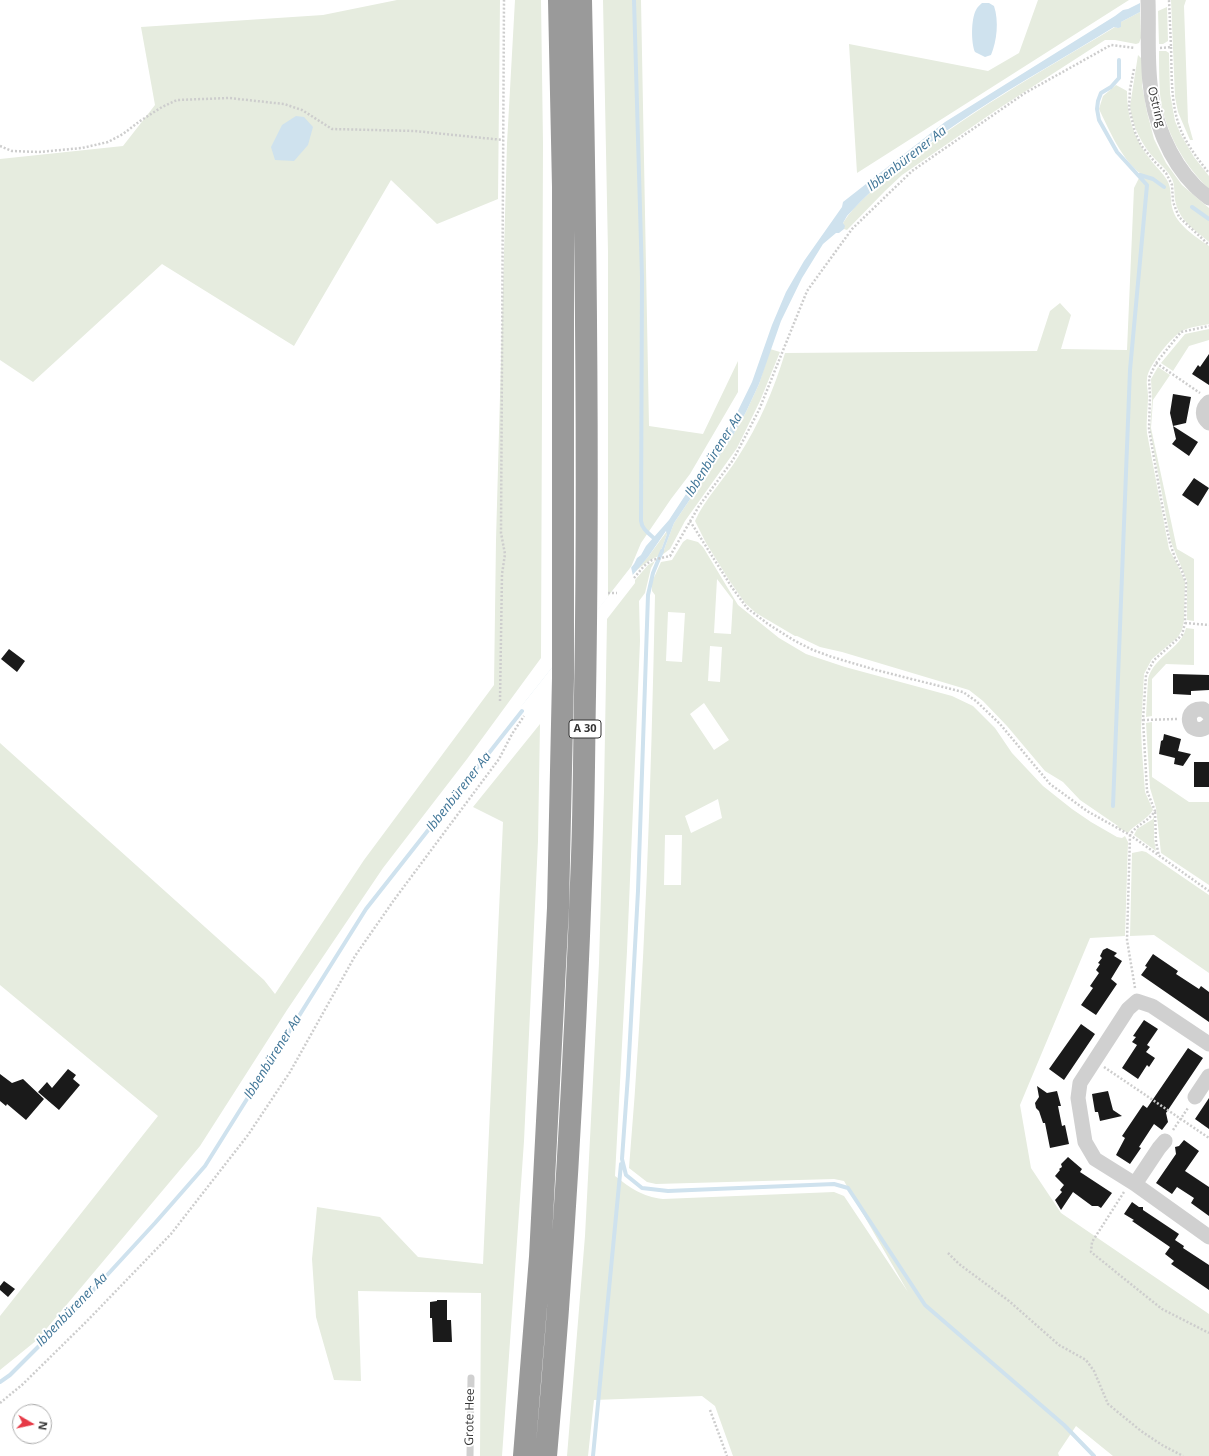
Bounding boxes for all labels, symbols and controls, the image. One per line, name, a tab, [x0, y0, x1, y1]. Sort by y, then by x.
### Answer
street label: Ostring	[1144, 85, 1168, 129]
water label: Ibbenbürener Aa	[864, 123, 950, 195]
water label: Ibbenbürener Aa	[682, 410, 746, 500]
road number: A 30	[569, 720, 601, 738]
water label: Ibbenbürener Aa	[423, 749, 495, 835]
water label: Ibbenbürener Aa	[241, 1012, 305, 1102]
water label: Ibbenbürener Aa	[33, 1270, 111, 1350]
street label: Grote Hee	[462, 1388, 478, 1446]
north arrow	[12, 1404, 52, 1444]
text: N	[35, 1420, 51, 1431]

